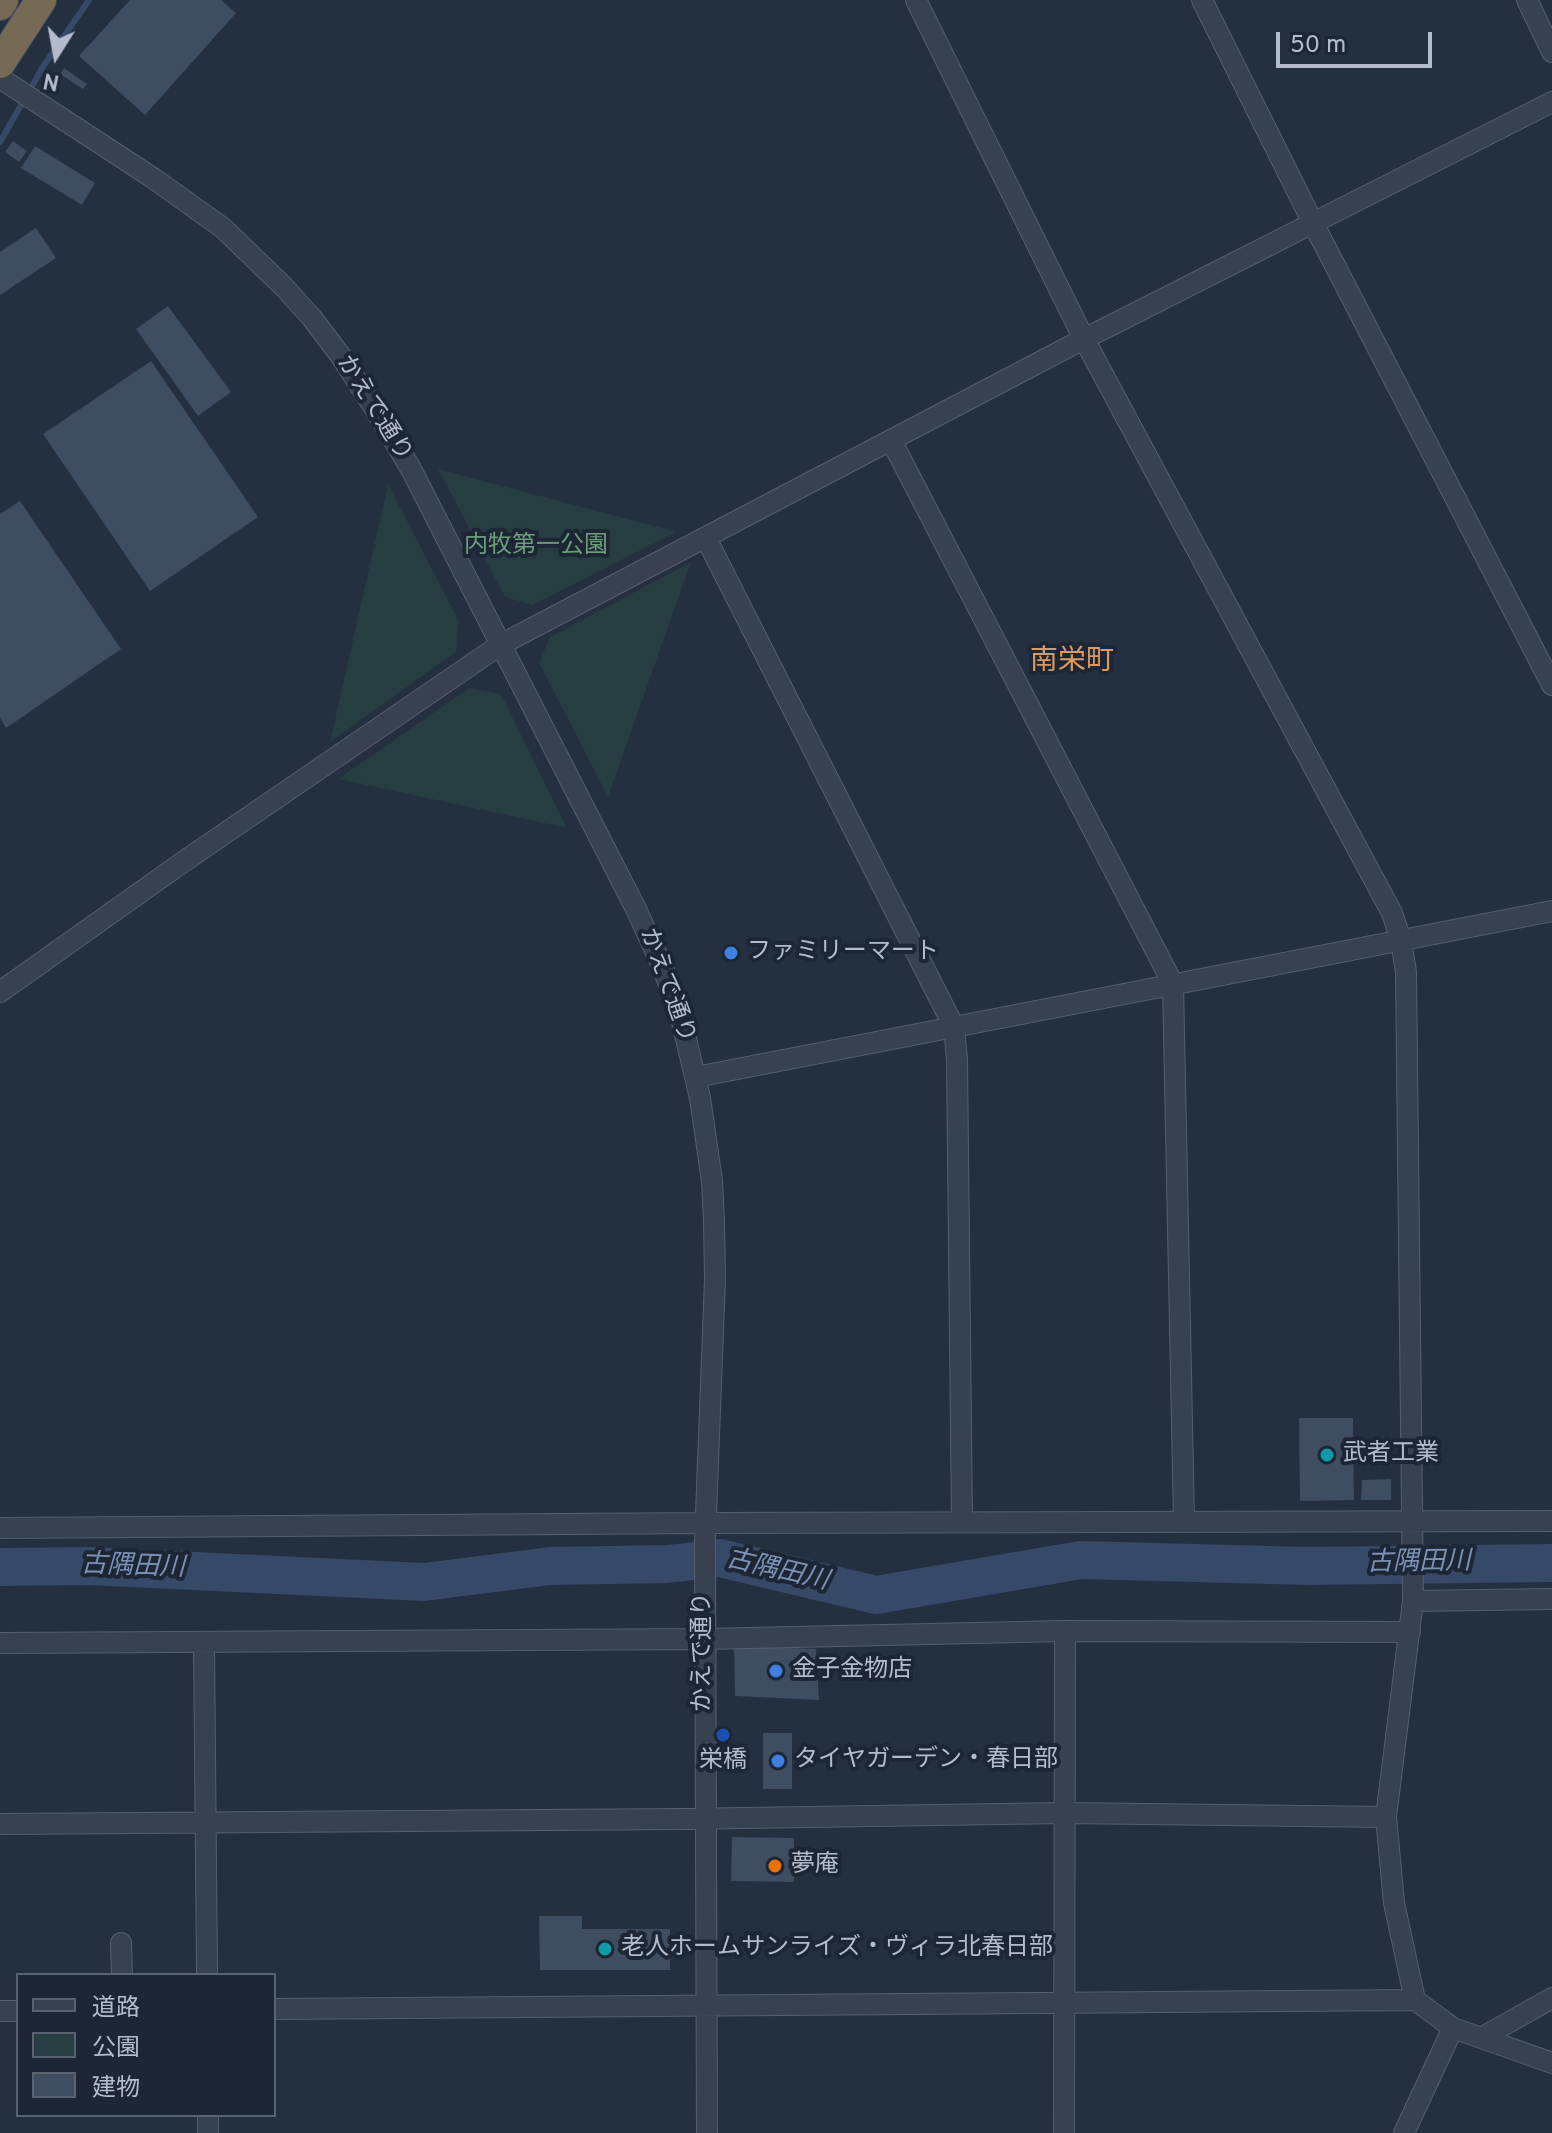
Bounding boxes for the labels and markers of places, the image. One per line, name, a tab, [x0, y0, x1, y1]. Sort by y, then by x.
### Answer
place label: ファミリーマート	[747, 939, 939, 967]
marker: ファミリーマート	[722, 944, 740, 962]
place label: 武者工業	[1343, 1441, 1439, 1469]
marker: 武者工業	[1318, 1446, 1336, 1464]
place label: 金子金物店	[792, 1657, 912, 1685]
marker: 金子金物店	[767, 1662, 785, 1680]
marker: 栄橋	[714, 1726, 732, 1744]
place label: タイヤガーデン・春日部	[794, 1747, 1058, 1775]
place label: 栄橋	[699, 1748, 747, 1776]
marker: タイヤガーデン・春日部	[769, 1752, 787, 1770]
place label: 夢庵	[791, 1852, 839, 1880]
marker: 夢庵	[766, 1857, 784, 1875]
place label: 老人ホームサンライズ・ヴィラ北春日部	[621, 1935, 1053, 1963]
marker: 老人ホームサンライズ・ヴィラ北春日部	[596, 1940, 614, 1958]

